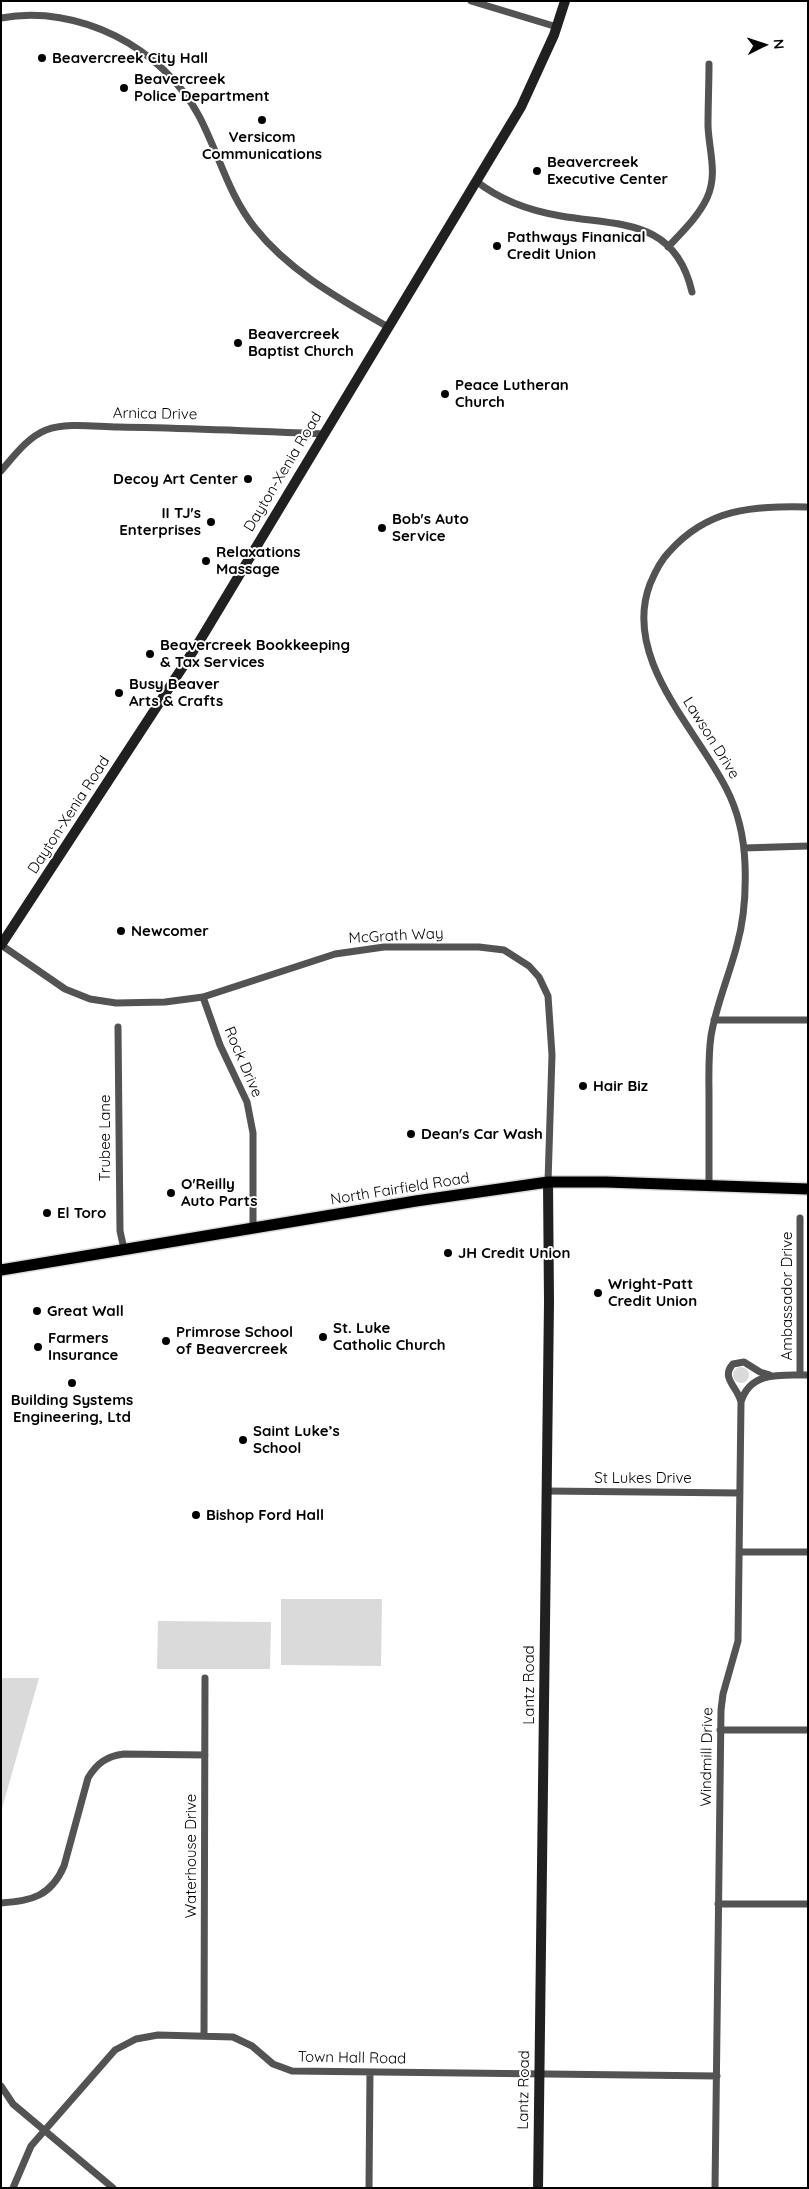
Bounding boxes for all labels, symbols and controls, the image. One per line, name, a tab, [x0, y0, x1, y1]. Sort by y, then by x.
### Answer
north arrow	[739, 20, 789, 70]
text: N	[770, 38, 788, 50]
place label: Beavercreek City Hall	[52, 49, 208, 67]
marker: Beavercreek City Hall	[36, 52, 48, 64]
place label: Beavercreek Police Department	[134, 70, 270, 105]
marker: Beavercreek Police Department	[118, 82, 130, 94]
marker: Versicom Communications	[256, 114, 268, 126]
place label: Versicom Communications	[202, 128, 322, 163]
place label: Beavercreek Executive Center	[547, 153, 668, 188]
marker: Beavercreek Executive Center	[531, 165, 543, 177]
place label: Pathways Finanical Credit Union	[507, 228, 645, 263]
marker: Pathways Finanical Credit Union	[491, 240, 503, 252]
place label: Beavercreek Baptist Church	[248, 325, 354, 360]
marker: Beavercreek Baptist Church	[232, 337, 244, 349]
place label: Peace Lutheran Church	[455, 376, 569, 411]
marker: Peace Lutheran Church	[439, 388, 451, 400]
street label: Arnica Drive	[113, 404, 197, 424]
street label: Dayton-Xenia Road	[240, 409, 326, 535]
place label: Decoy Art Center	[113, 470, 238, 488]
marker: Decoy Art Center	[242, 473, 254, 485]
place label: II TJ's Enterprises	[119, 504, 201, 539]
place label: Bob's Auto Service	[392, 510, 469, 545]
marker: II TJ's Enterprises	[205, 516, 217, 528]
marker: Bob's Auto Service	[376, 522, 388, 534]
place label: Relaxations Massage	[216, 543, 300, 578]
marker: Relaxations Massage	[200, 555, 212, 567]
place label: Beavercreek Bookkeeping & Tax Services	[160, 636, 350, 671]
marker: Beavercreek Bookkeeping & Tax Services	[144, 648, 156, 660]
place label: Busy Beaver Arts & Crafts	[129, 675, 223, 710]
marker: Busy Beaver Arts & Crafts	[113, 687, 125, 699]
street label: Lawson Drive	[679, 694, 743, 782]
street label: Dayton-Xenia Road	[24, 753, 114, 877]
place label: Newcomer	[131, 922, 209, 940]
marker: Newcomer	[115, 925, 127, 937]
street label: McGrath Way	[348, 925, 444, 947]
street label: Rock Drive	[220, 1024, 266, 1100]
place label: Hair Biz	[593, 1077, 648, 1095]
marker: Hair Biz	[577, 1080, 589, 1092]
street label: Trubee Lane	[96, 1095, 114, 1181]
place label: Dean's Car Wash	[421, 1125, 543, 1143]
marker: Dean's Car Wash	[405, 1128, 417, 1140]
street label: North Fairfield Road	[329, 1169, 471, 1209]
place label: O'Reilly Auto Parts	[181, 1175, 257, 1210]
marker: O'Reilly Auto Parts	[165, 1187, 177, 1199]
place label: El Toro	[57, 1204, 106, 1222]
marker: El Toro	[41, 1207, 53, 1219]
street label: Ambassador Drive	[778, 1232, 796, 1360]
place label: JH Credit Union	[458, 1244, 570, 1262]
marker: JH Credit Union	[442, 1247, 454, 1259]
place label: Wright-Patt Credit Union	[608, 1275, 697, 1310]
marker: Wright-Patt Credit Union	[592, 1287, 604, 1299]
place label: Great Wall	[47, 1302, 124, 1320]
marker: Great Wall	[31, 1305, 43, 1317]
place label: St. Luke Catholic Church	[333, 1319, 445, 1354]
place label: Primrose School of Beavercreek	[176, 1323, 293, 1358]
place label: Farmers Insurance	[48, 1329, 118, 1364]
marker: St. Luke Catholic Church	[317, 1331, 329, 1343]
marker: Primrose School of Beavercreek	[160, 1335, 172, 1347]
marker: Farmers Insurance	[32, 1341, 44, 1353]
marker: Building Systems Engineering, Ltd	[66, 1377, 78, 1389]
place label: Building Systems Engineering, Ltd	[11, 1391, 133, 1426]
place label: Saint Luke’s School	[253, 1422, 340, 1457]
marker: Saint Luke’s School	[237, 1434, 249, 1446]
street label: St Lukes Drive	[594, 1469, 692, 1487]
place label: Bishop Ford Hall	[206, 1506, 324, 1524]
marker: Bishop Ford Hall	[190, 1509, 202, 1521]
street label: Lantz Road	[520, 1645, 538, 1725]
street label: Windmill Drive	[697, 1707, 717, 1807]
street label: Waterhouse Drive	[182, 1794, 200, 1918]
street label: Town Hall Road	[298, 2048, 406, 2068]
street label: Lantz Road	[514, 2050, 534, 2130]

